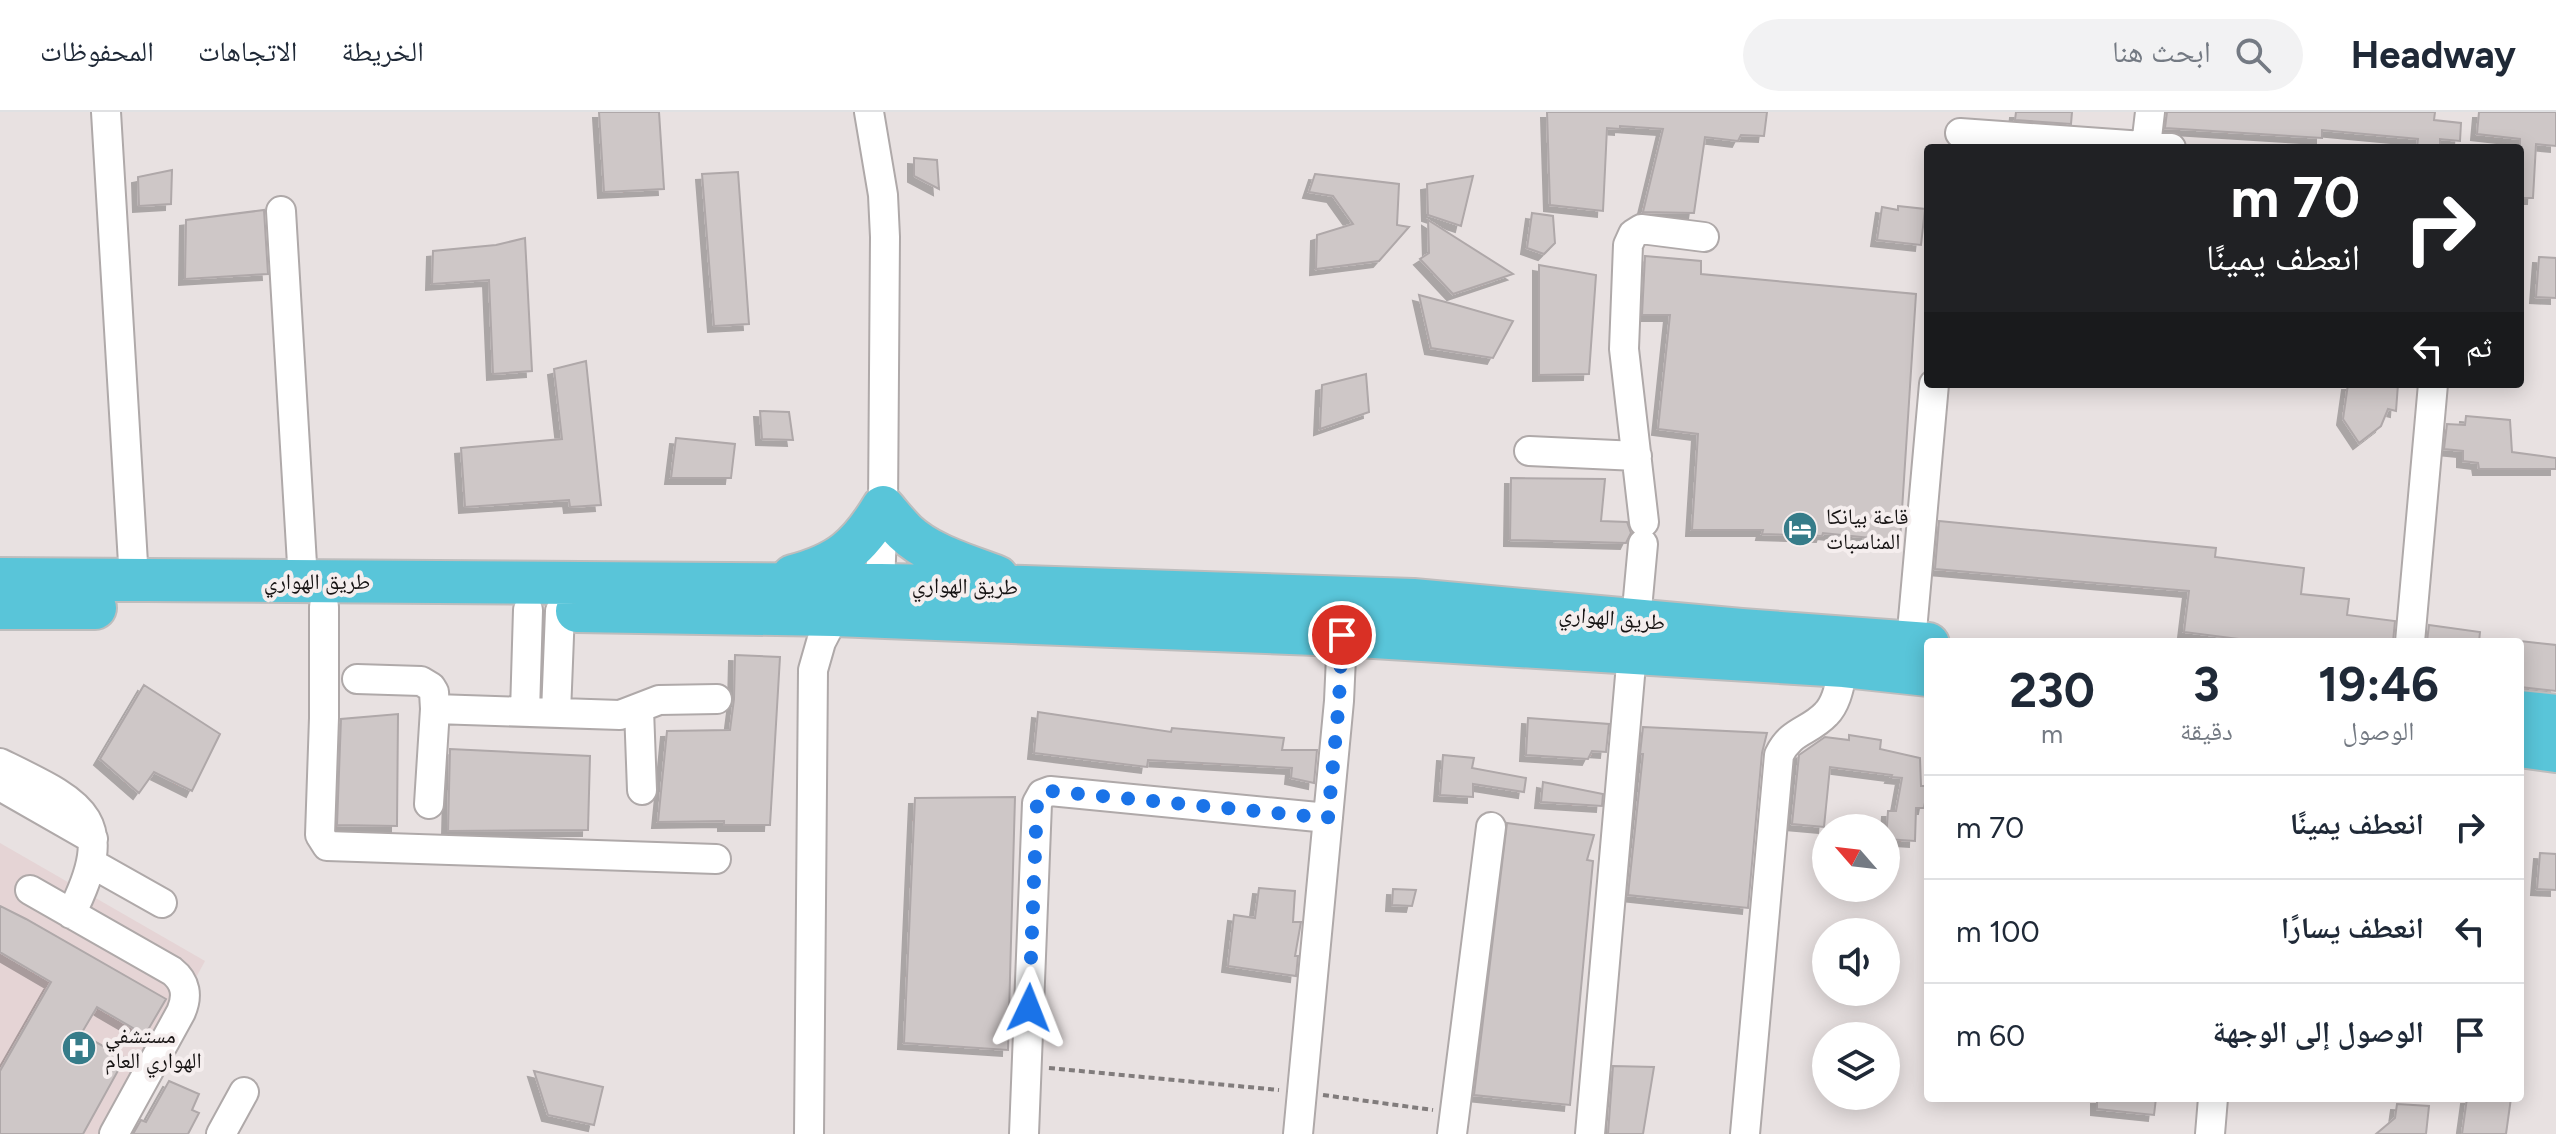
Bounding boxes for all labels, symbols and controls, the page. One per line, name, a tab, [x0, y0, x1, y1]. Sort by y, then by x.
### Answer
search box	[1743, 19, 2303, 91]
text: Headway	[2351, 32, 2516, 78]
text: ابحث هنا	[2112, 33, 2211, 70]
icon: search	[2231, 33, 2275, 77]
text: المحفوظات	[40, 34, 154, 68]
text: الاتجاهات	[198, 34, 297, 68]
text: الخريطة	[341, 34, 424, 68]
text: 70 m	[2230, 164, 2360, 231]
icon: right	[2388, 176, 2492, 280]
text: انعطف يمينًا	[2206, 236, 2360, 279]
icon: left	[2406, 328, 2450, 372]
text: ثم	[2466, 328, 2492, 365]
place label: قاعة بيانكا المناسبات	[1826, 503, 1909, 555]
hotel icon: قاعة بيانكا المناسبات	[1781, 510, 1819, 548]
street label: طريق الهواري	[264, 568, 370, 598]
street label: طريق الهواري	[911, 572, 1018, 604]
street label: طريق الهواري	[1558, 600, 1666, 640]
pin	[1308, 601, 1376, 669]
icon: arrive	[1320, 613, 1364, 657]
text: 3	[2193, 655, 2220, 713]
text: 19:46	[2318, 655, 2439, 713]
text: 230	[2009, 661, 2095, 719]
text: دقيقة	[2180, 715, 2233, 747]
text: الوصول	[2342, 715, 2414, 747]
text: m	[2041, 718, 2063, 750]
text: انعطف يمينًا	[2290, 805, 2424, 842]
icon: right	[2448, 805, 2492, 849]
text: 70 m	[1956, 809, 2024, 846]
north arrow	[1812, 814, 1900, 902]
map controls	[1812, 814, 1900, 1110]
text: انعطف يسارًا	[2281, 909, 2424, 946]
icon: left	[2448, 909, 2492, 953]
text: 100 m	[1956, 913, 2040, 950]
button: sound	[1812, 918, 1900, 1006]
position arrow	[987, 966, 1071, 1050]
text: الوصول إلى الوجهة	[2212, 1013, 2424, 1050]
icon: arrive	[2448, 1013, 2492, 1057]
text: 60 m	[1956, 1017, 2025, 1054]
place label: مستشفي الهواري العام	[105, 1022, 202, 1077]
button: layers	[1812, 1022, 1900, 1110]
hospital icon: مستشفي الهواري العام	[60, 1029, 98, 1067]

